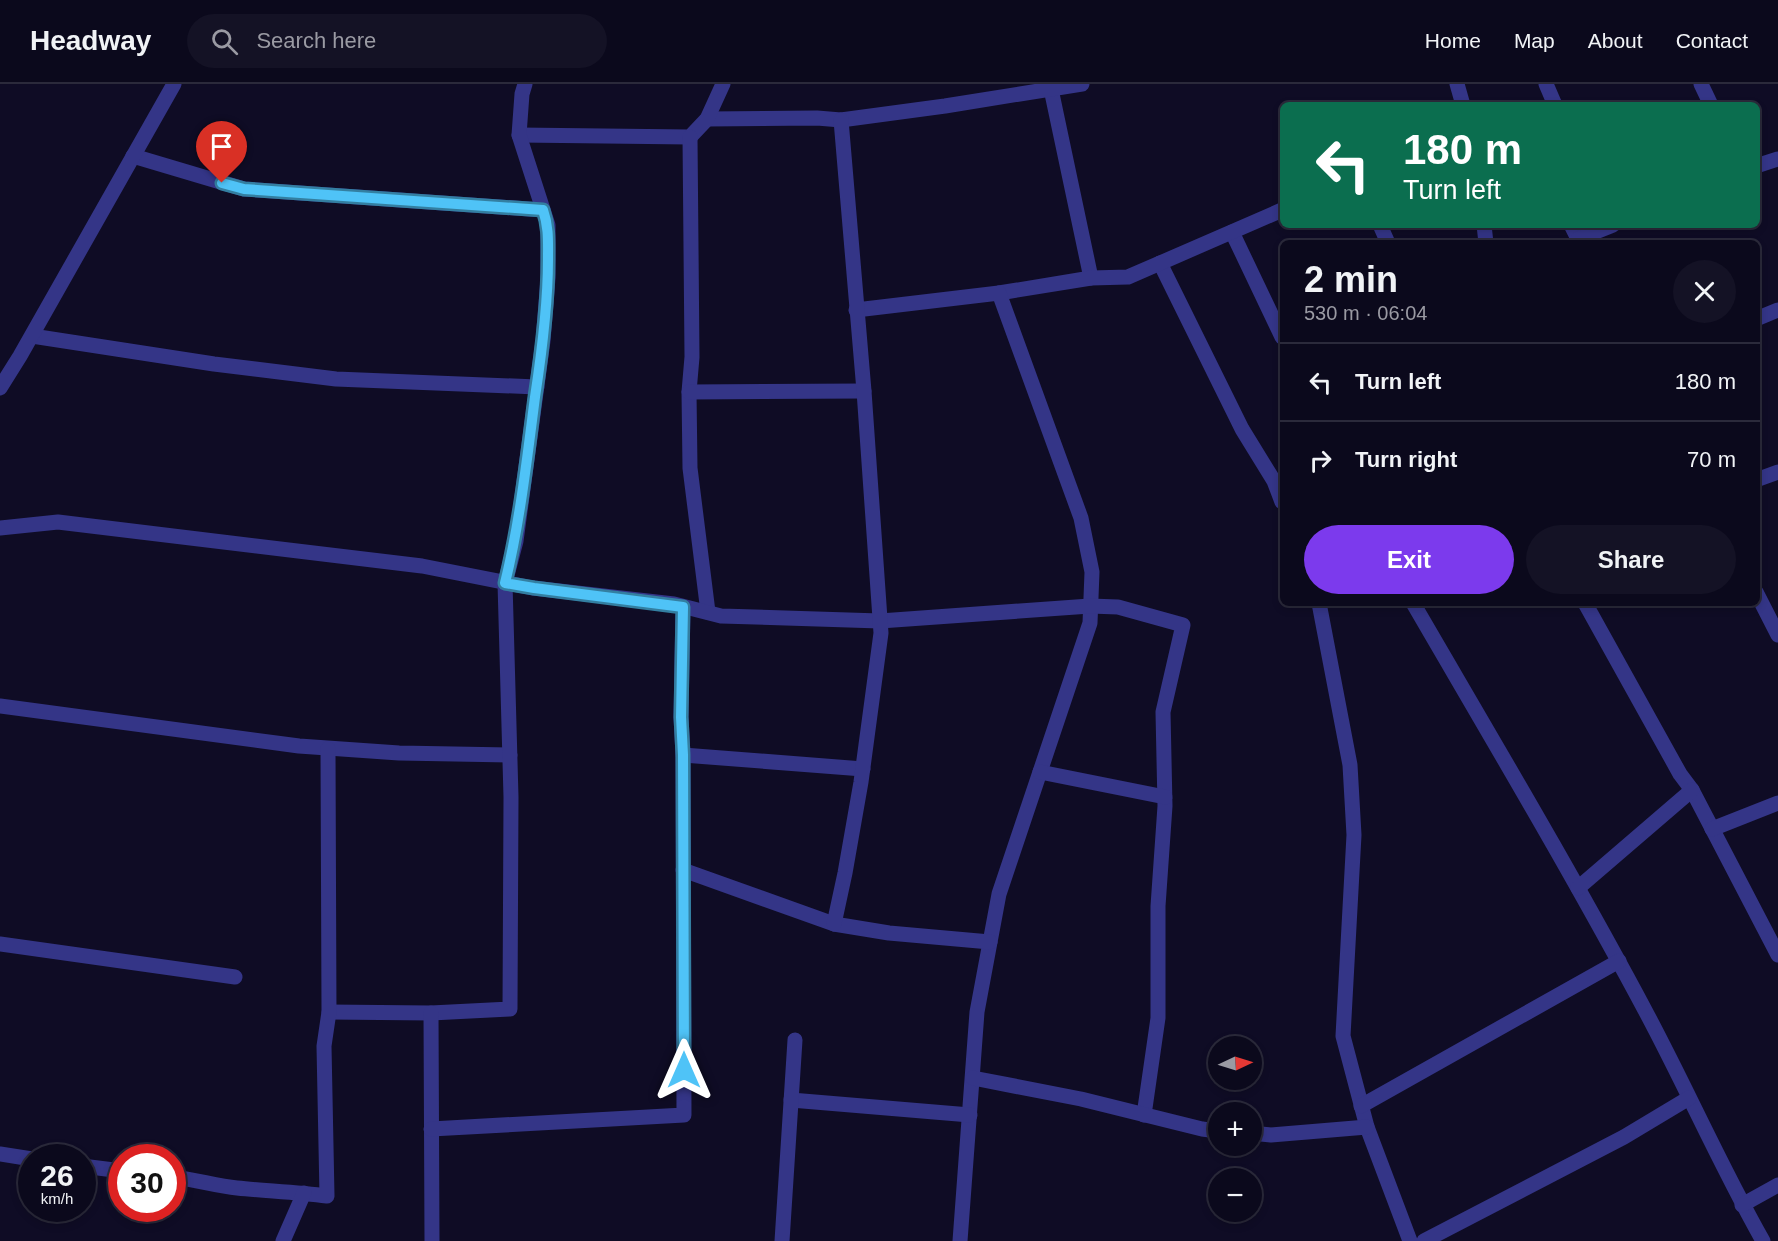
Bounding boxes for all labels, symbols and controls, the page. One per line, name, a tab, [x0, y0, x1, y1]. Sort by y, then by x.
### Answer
search box	[187, 14, 607, 68]
text: Headway	[30, 25, 151, 56]
icon: search	[208, 25, 241, 58]
text: Search here	[256, 28, 376, 53]
text: Home	[1425, 29, 1481, 52]
text: Map	[1514, 29, 1555, 52]
text: About	[1588, 29, 1643, 52]
text: Contact	[1676, 29, 1748, 52]
pin	[196, 121, 247, 183]
icon: left	[1304, 126, 1382, 204]
text: 180 m	[1403, 126, 1522, 173]
icon: arrive	[205, 130, 238, 163]
text: Turn left	[1403, 175, 1501, 205]
text: 2 min	[1304, 259, 1398, 300]
button: close	[1673, 260, 1736, 323]
text: 530 m · 06:04	[1304, 302, 1427, 324]
icon: left	[1304, 366, 1337, 399]
text: Turn left	[1355, 369, 1441, 394]
text: 180 m	[1675, 369, 1736, 394]
icon: right	[1304, 444, 1337, 477]
text: Turn right	[1355, 447, 1457, 472]
text: 70 m	[1687, 447, 1736, 472]
button: Exit	[1304, 525, 1514, 594]
button: Share	[1526, 525, 1736, 594]
north arrow	[1208, 1036, 1262, 1090]
map controls	[1208, 1036, 1262, 1222]
position arrow	[652, 1038, 716, 1102]
button: +	[1208, 1102, 1262, 1156]
speed limit sign: 30	[108, 1144, 186, 1222]
text: 26	[40, 1159, 74, 1192]
button: −	[1208, 1168, 1262, 1222]
text: km/h	[41, 1190, 73, 1207]

